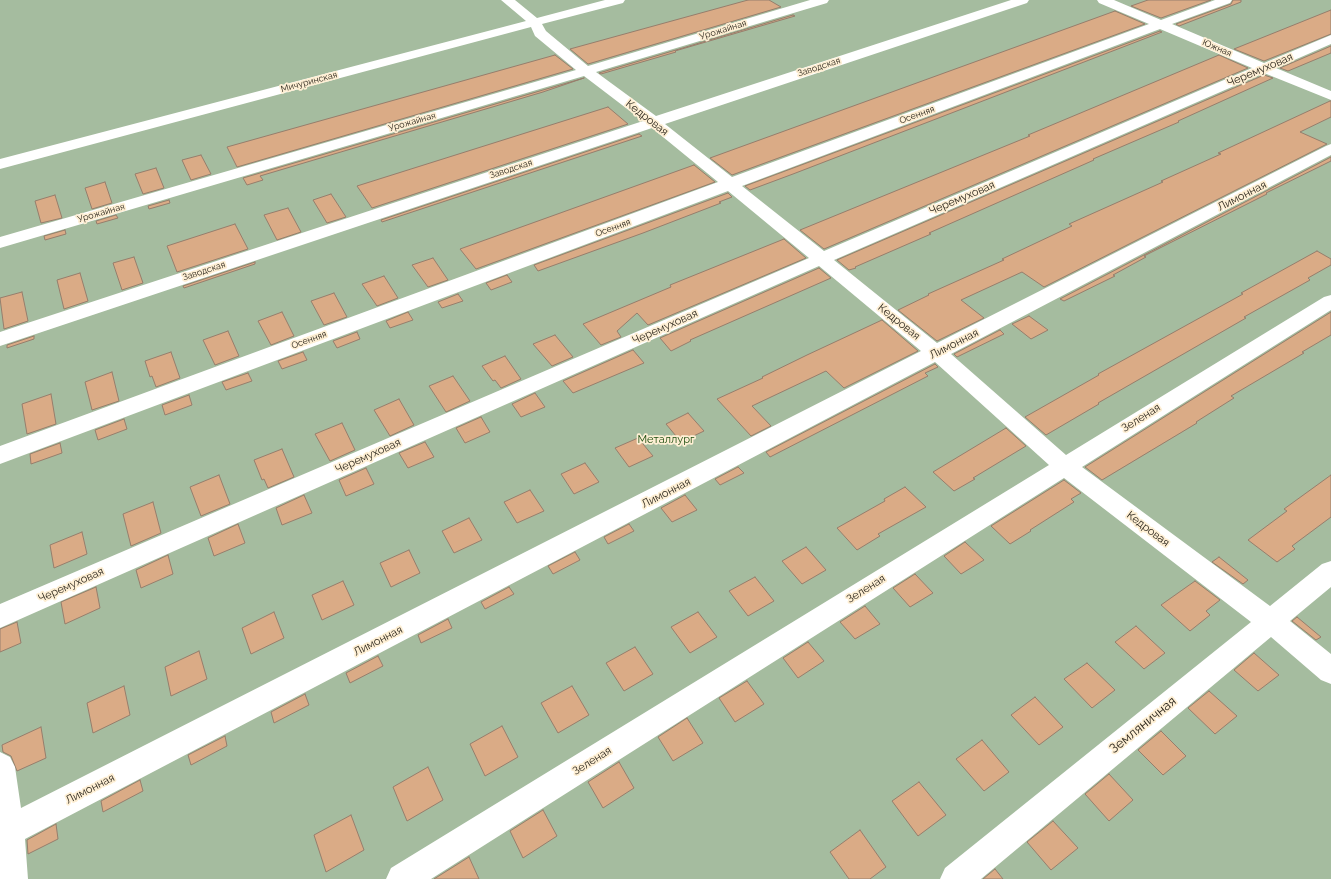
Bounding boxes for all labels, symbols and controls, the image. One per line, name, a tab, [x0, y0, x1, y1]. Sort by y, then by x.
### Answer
street label: Урожайная	[698, 18, 748, 42]
street label: Южная	[1201, 37, 1233, 59]
street label: Черемуховая	[1225, 50, 1295, 90]
street label: Заводская	[796, 55, 842, 79]
street label: Мичуринская	[280, 69, 338, 95]
street label: Кедровая	[623, 97, 671, 139]
street label: Осенняя	[898, 104, 936, 126]
street label: Урожайная	[387, 110, 437, 134]
street label: Заводская	[488, 157, 534, 181]
street label: Черемуховая	[927, 178, 997, 218]
street label: Лимонная	[1215, 178, 1269, 214]
street label: Урожайная	[76, 201, 126, 225]
street label: Осенняя	[594, 217, 632, 239]
street label: Заводская	[181, 259, 227, 283]
street label: Кедровая	[875, 301, 923, 343]
street label: Черемуховая	[630, 307, 700, 347]
street label: Лимонная	[927, 326, 981, 362]
street label: Осенняя	[290, 329, 328, 351]
street label: Зеленая	[1119, 401, 1163, 435]
park label: Металлург	[638, 433, 694, 447]
street label: Черемуховая	[333, 436, 403, 476]
street label: Лимонная	[639, 475, 693, 511]
street label: Кедровая	[1124, 509, 1172, 549]
street label: Черемуховая	[36, 565, 106, 605]
street label: Зеленая	[844, 572, 888, 606]
street label: Лимонная	[351, 623, 405, 659]
street label: Земляничная	[1106, 693, 1180, 757]
street label: Зеленая	[570, 744, 614, 778]
street label: Лимонная	[63, 771, 117, 807]

